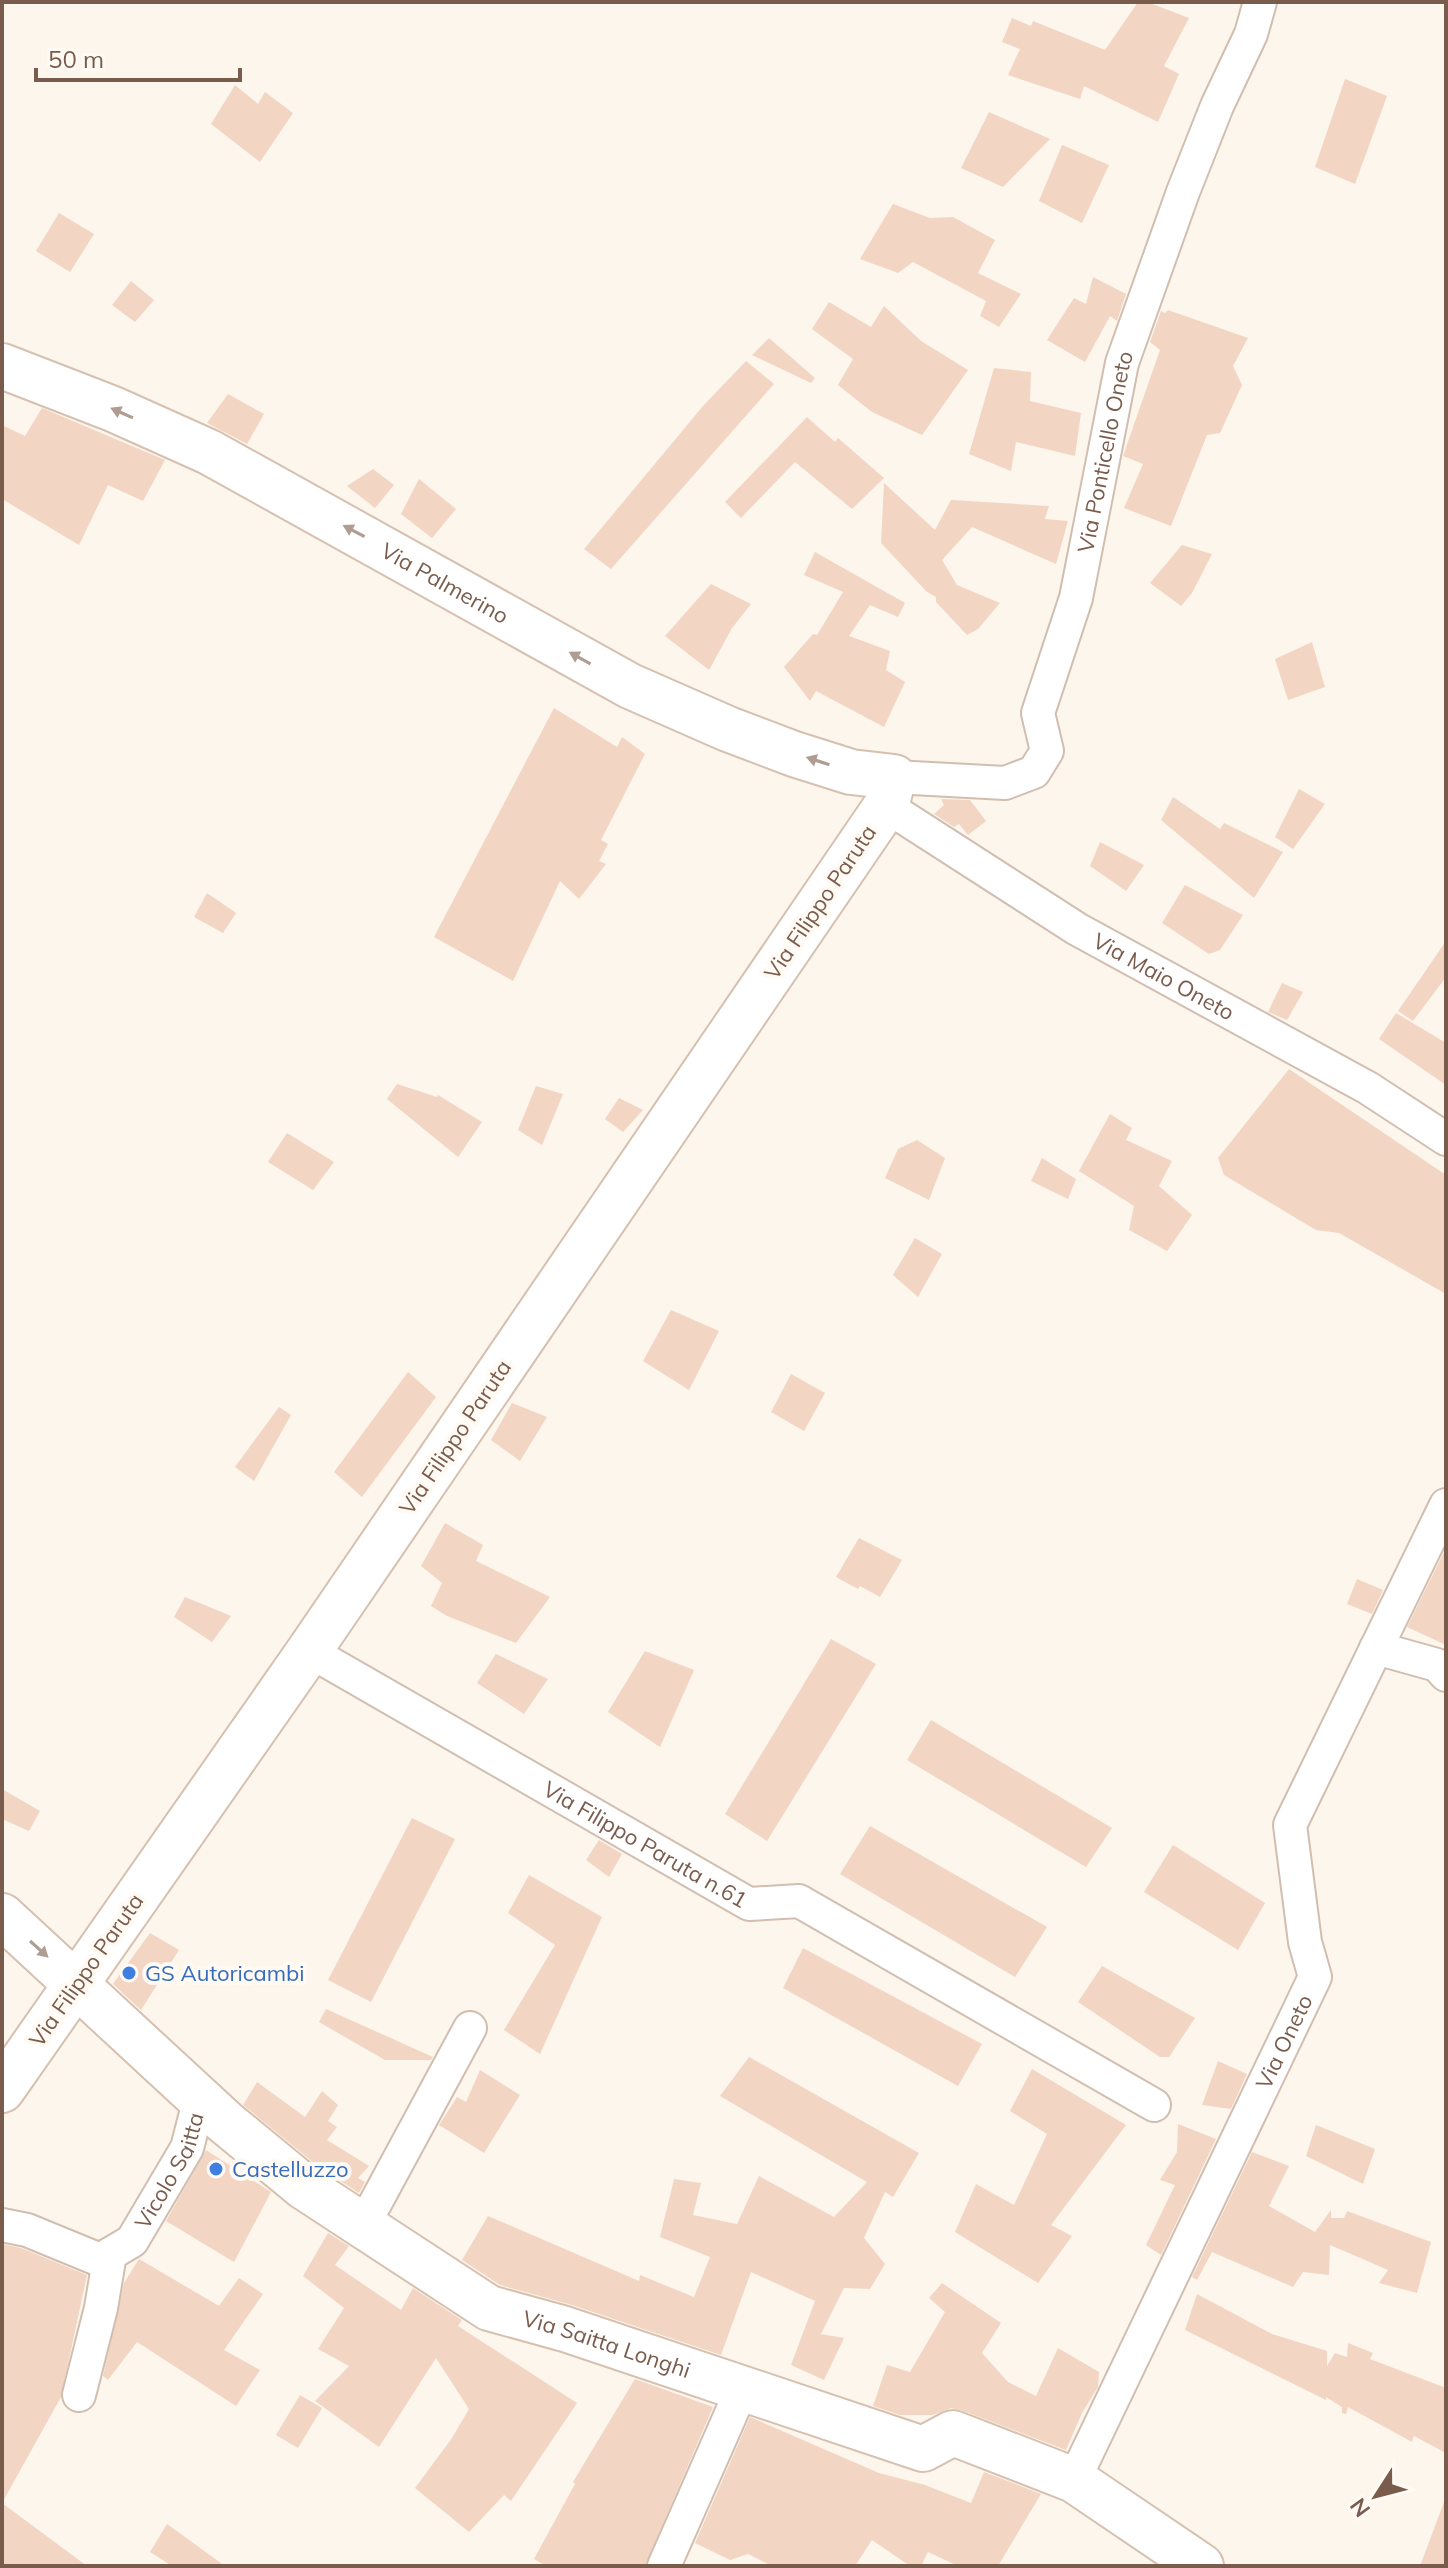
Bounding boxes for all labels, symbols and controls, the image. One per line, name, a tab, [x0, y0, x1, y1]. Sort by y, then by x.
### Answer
scale bar	[36, 32, 240, 82]
text: 50 m	[48, 44, 104, 74]
street label: Via Ponticello Oneto	[1071, 347, 1139, 555]
one-way arrow	[110, 407, 134, 420]
one-way arrow	[342, 524, 365, 537]
street label: Via Palmerino	[376, 536, 514, 630]
one-way arrow	[569, 651, 591, 665]
one-way arrow	[806, 755, 830, 767]
street label: Via Filippo Paruta	[758, 819, 882, 985]
street label: Via Maio Oneto	[1088, 926, 1239, 1026]
street label: Via Filippo Paruta	[393, 1354, 517, 1520]
street label: Via Filippo Paruta n.61	[538, 1775, 753, 1914]
street label: Via Filippo Paruta	[23, 1888, 149, 2052]
one-way arrow	[30, 1940, 49, 1958]
place label: GS Autoricambi	[145, 1959, 305, 1987]
marker: GS Autoricambi	[120, 1964, 138, 1982]
street label: Via Oneto	[1249, 1990, 1319, 2094]
street label: Vicolo Saitta	[128, 2109, 210, 2234]
place label: Castelluzzo	[232, 2155, 349, 2183]
marker: Castelluzzo	[207, 2160, 225, 2178]
street label: Via Saitta Longhi	[520, 2304, 694, 2384]
north arrow	[1336, 2456, 1416, 2536]
text: N	[1344, 2493, 1376, 2523]

